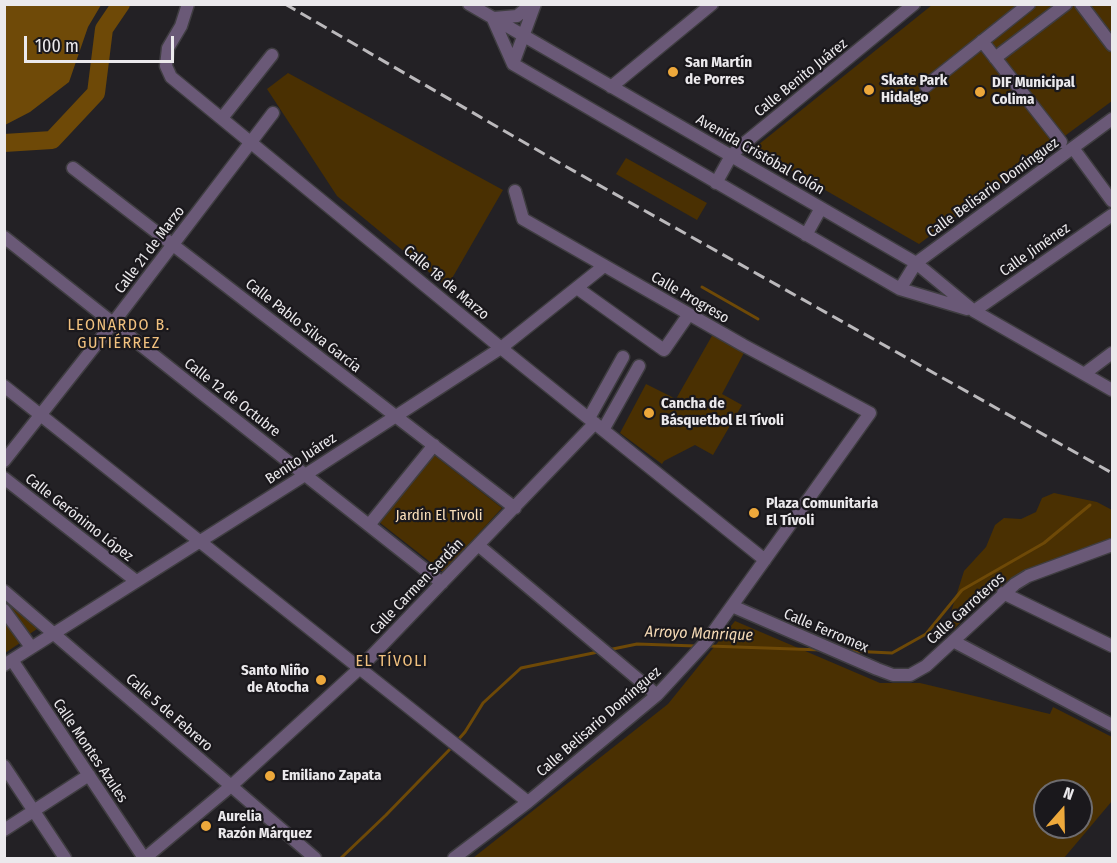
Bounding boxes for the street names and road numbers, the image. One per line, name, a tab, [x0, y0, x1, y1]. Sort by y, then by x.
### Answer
street label: Calle Benito Juárez	[751, 35, 851, 121]
street label: Avenida Cristóbal Colón	[693, 111, 827, 199]
street label: Calle Belisario Domínguez	[924, 134, 1062, 242]
street label: Calle 21 de Marzo	[111, 203, 189, 297]
street label: Calle Jiménez	[996, 219, 1074, 281]
street label: Calle 18 de Marzo	[400, 242, 492, 324]
street label: Calle Progreso	[648, 268, 732, 328]
street label: Calle Pablo Silva García	[242, 275, 364, 377]
street label: Calle 12 de Octubre	[180, 355, 284, 441]
street label: Benito Juárez	[262, 429, 340, 489]
street label: Calle Gerónimo López	[21, 470, 137, 566]
street label: Calle Carmen Serdán	[366, 535, 468, 639]
street label: Calle Garroteros	[923, 569, 1009, 649]
street label: Calle Ferromex	[781, 605, 871, 657]
street label: Calle Belisario Domínguez	[533, 663, 665, 781]
street label: Calle 5 de Febrero	[122, 670, 216, 756]
street label: Calle Montes Azules	[49, 696, 131, 806]

